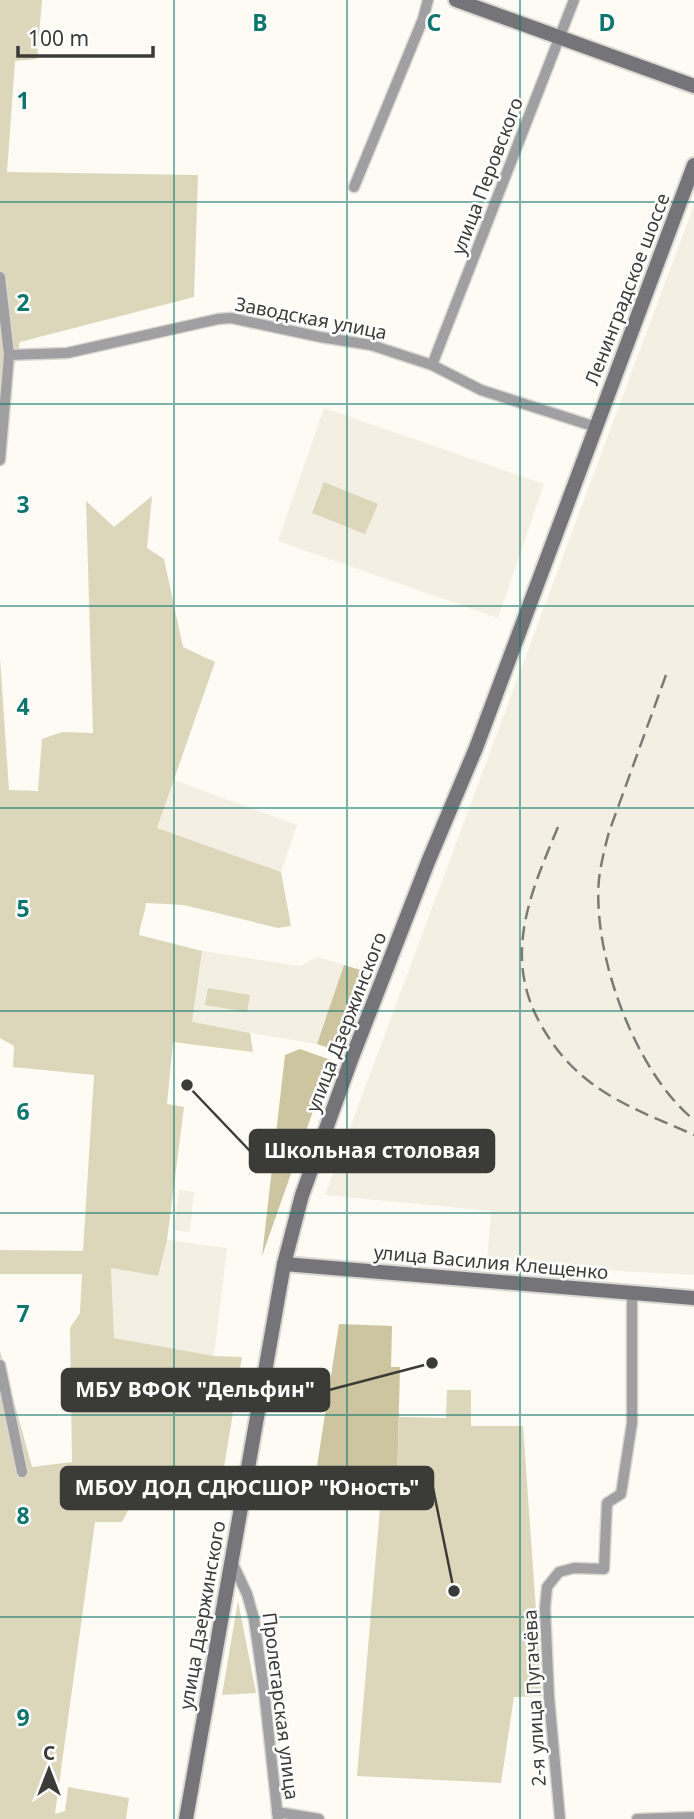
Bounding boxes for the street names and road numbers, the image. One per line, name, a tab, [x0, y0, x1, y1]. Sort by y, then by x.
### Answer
street label: улица Перовского	[445, 94, 529, 258]
street label: Ленинградское шоссе	[578, 189, 676, 389]
street label: Заводская улица	[233, 291, 389, 345]
street label: улица Дзержинского	[300, 928, 392, 1116]
street label: улица Василия Клещенко	[373, 1239, 609, 1285]
street label: улица Дзержинского	[173, 1519, 231, 1711]
street label: 2-я улица Пугачёва	[516, 1609, 552, 1787]
street label: Пролетарская улица	[257, 1611, 305, 1801]

